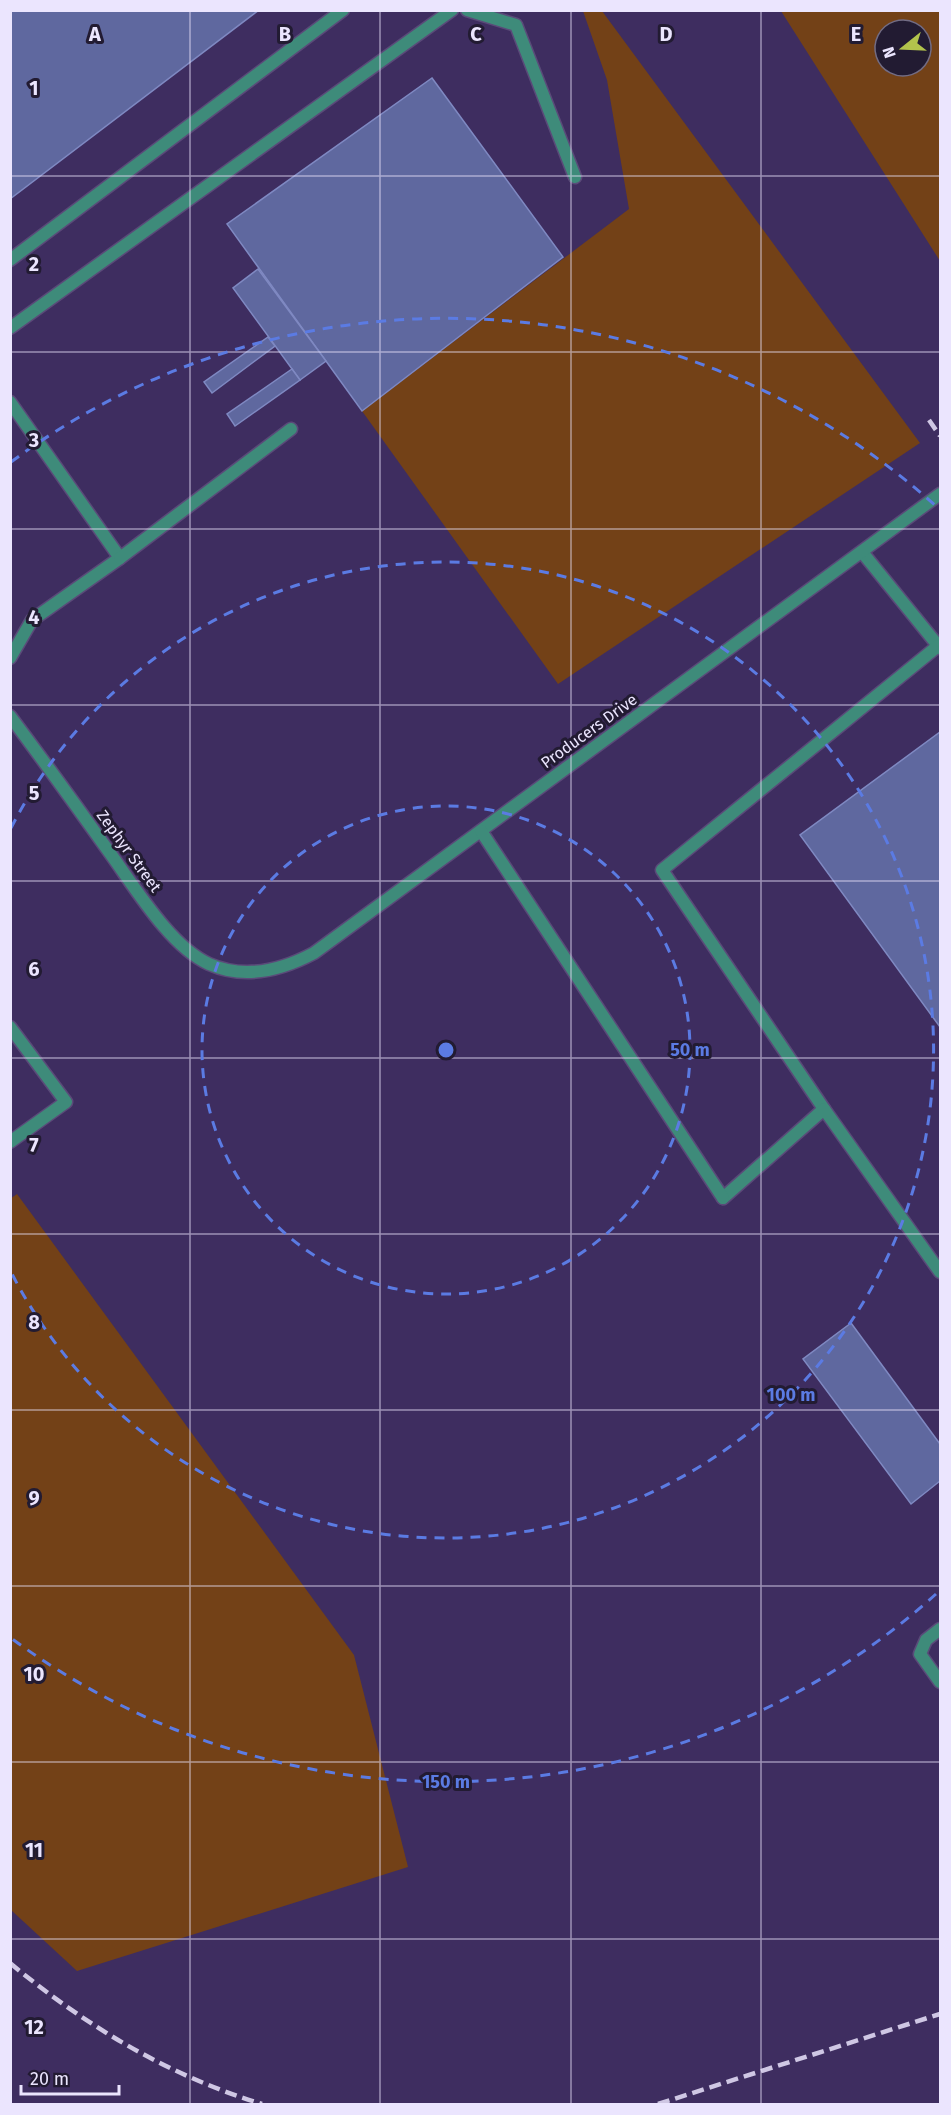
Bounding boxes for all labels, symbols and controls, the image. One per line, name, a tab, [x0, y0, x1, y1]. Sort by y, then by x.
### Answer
north arrow	[873, 18, 933, 78]
text: A	[88, 22, 102, 46]
text: B	[279, 22, 291, 46]
text: C	[470, 22, 482, 46]
text: D	[659, 22, 673, 46]
text: E	[851, 22, 861, 46]
text: N	[879, 45, 900, 60]
text: 1	[29, 76, 39, 100]
text: 2	[29, 252, 39, 276]
text: 3	[28, 428, 39, 452]
text: 4	[28, 605, 40, 629]
street label: Producers Drive	[537, 690, 641, 772]
text: 5	[29, 781, 40, 805]
street label: Zephyr Street	[93, 806, 165, 896]
text: 6	[28, 957, 40, 981]
text: 50 m	[670, 1039, 710, 1061]
centre of rings	[436, 1040, 456, 1060]
text: 7	[29, 1133, 39, 1157]
text: 8	[28, 1310, 40, 1334]
text: 100 m	[767, 1384, 815, 1406]
text: 9	[28, 1486, 40, 1510]
text: 10	[24, 1662, 44, 1686]
text: 150 m	[422, 1771, 470, 1793]
text: 11	[25, 1838, 43, 1862]
text: 12	[24, 2015, 44, 2039]
scale bar	[21, 2058, 118, 2096]
text: 20 m	[30, 2068, 69, 2090]

